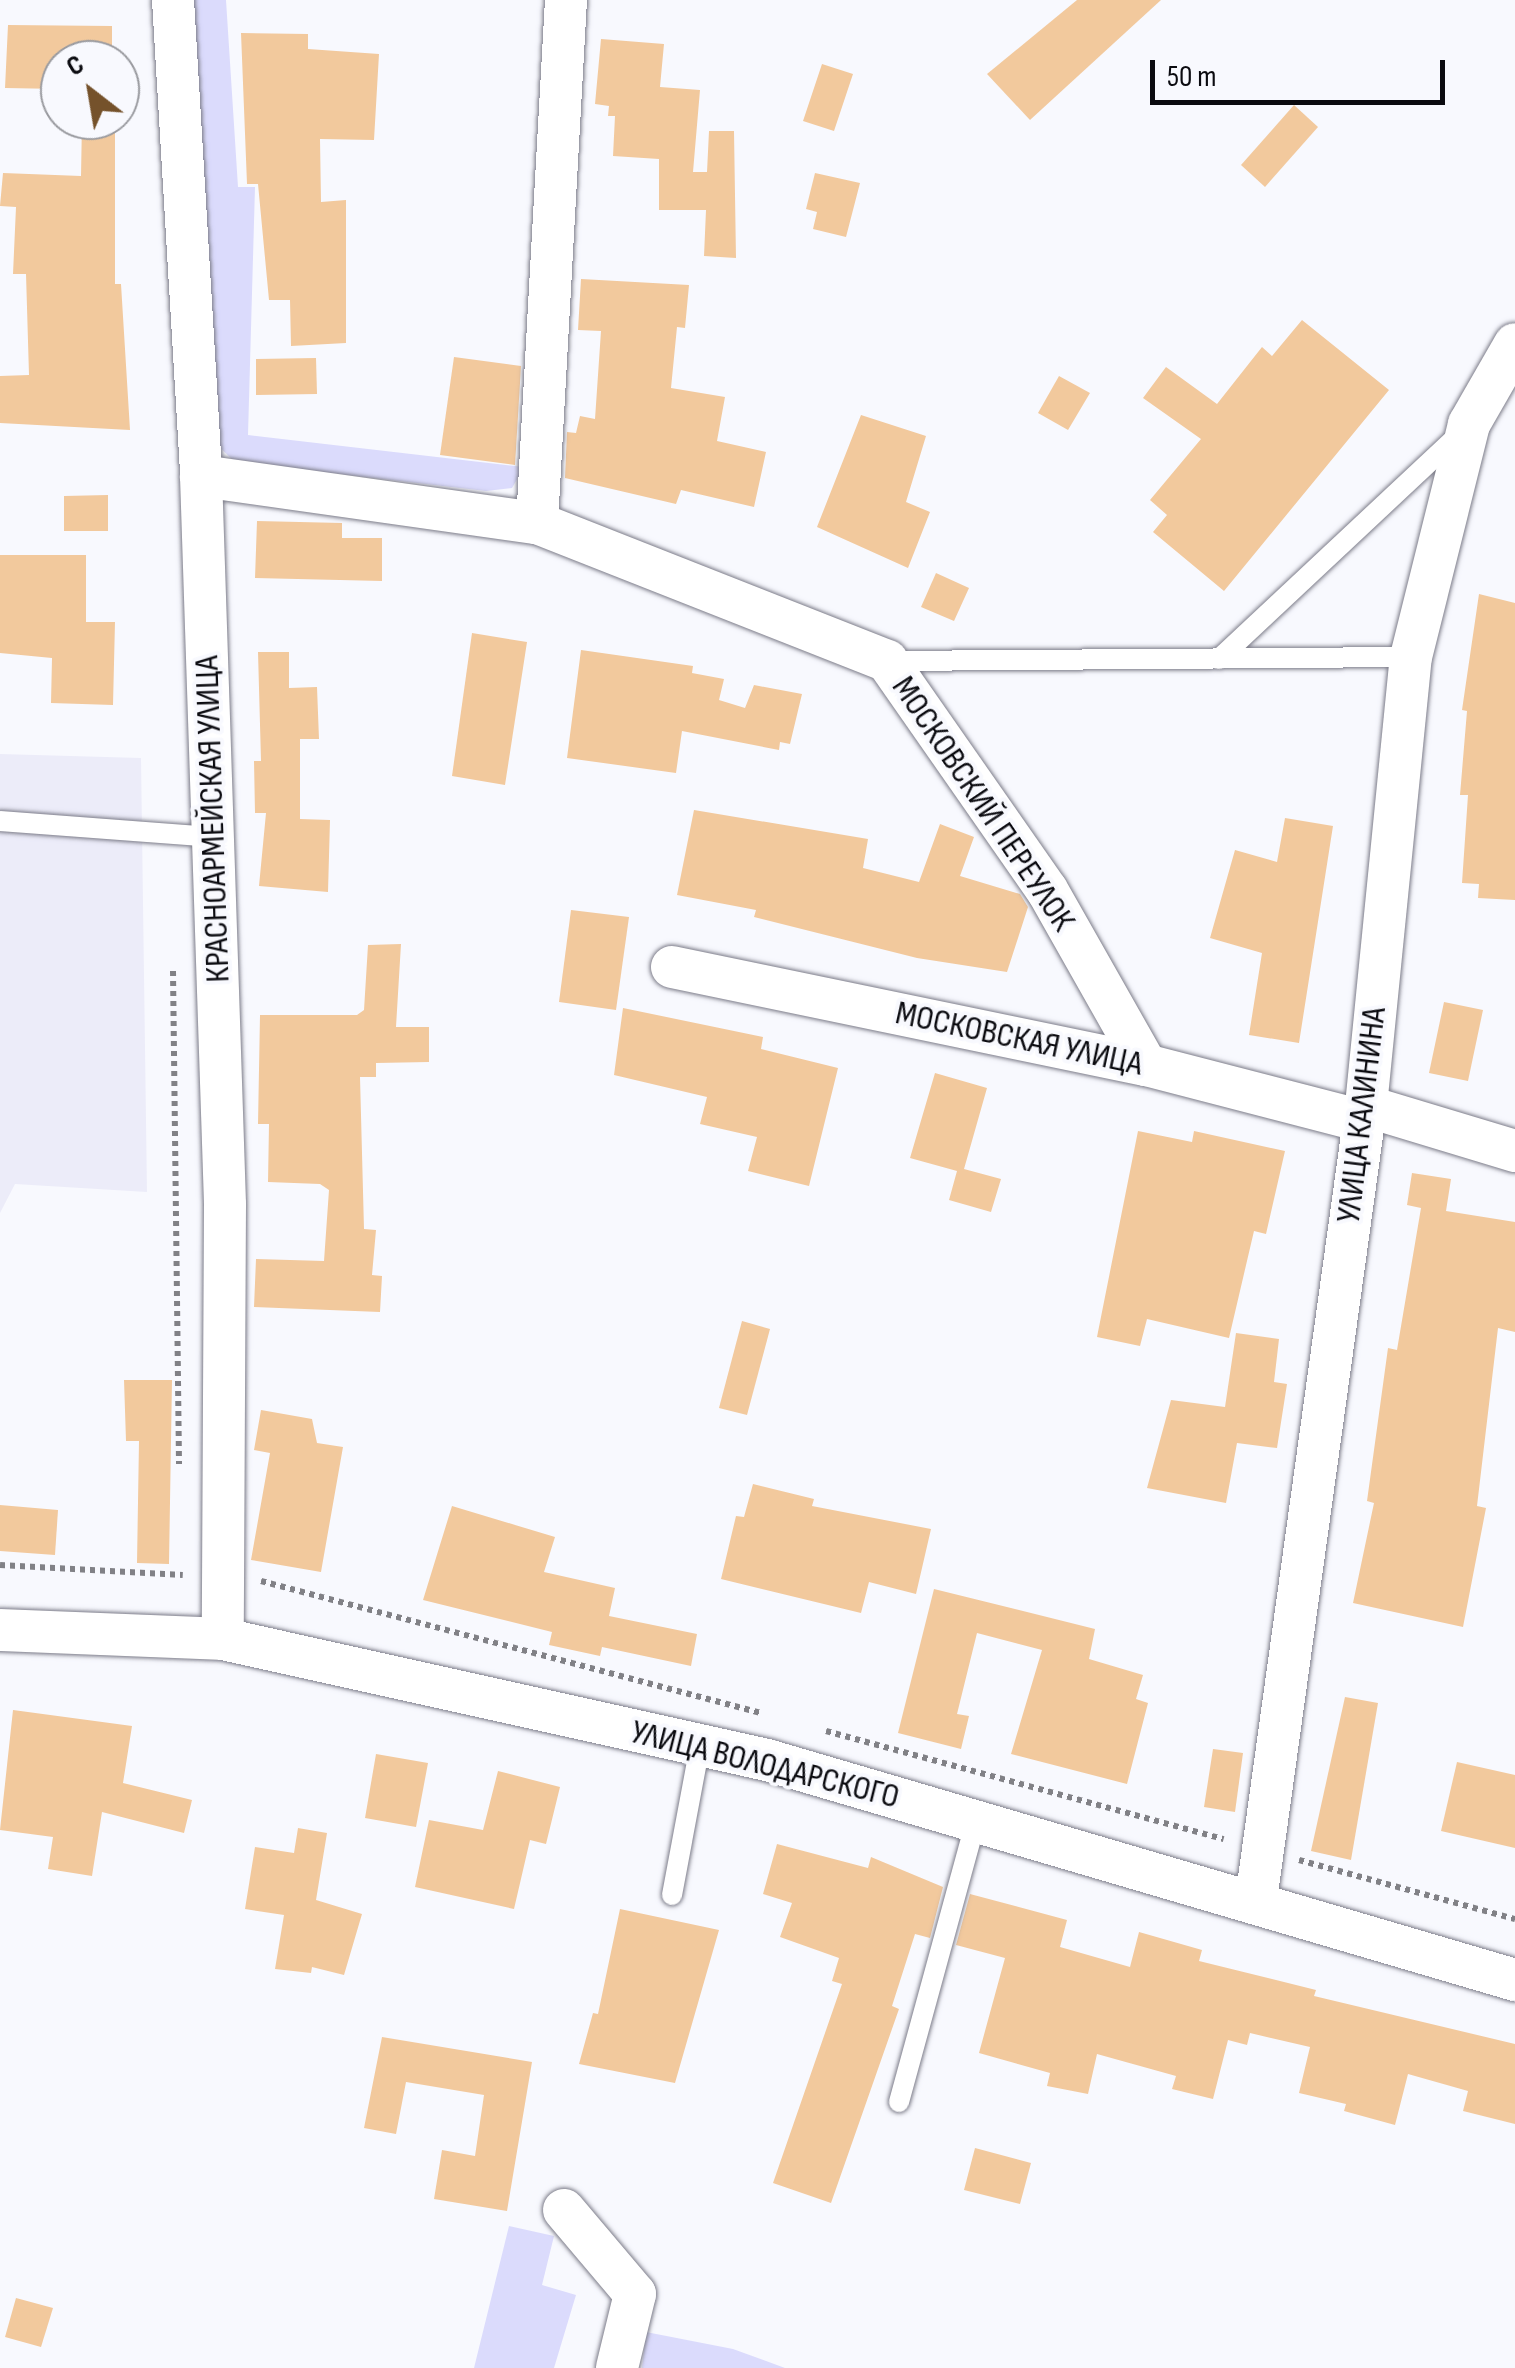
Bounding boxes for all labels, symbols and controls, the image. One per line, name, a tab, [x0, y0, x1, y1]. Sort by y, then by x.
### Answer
north arrow	[40, 40, 140, 140]
scale bar	[1155, 40, 1450, 102]
text: С	[61, 48, 90, 83]
text: 50 m	[1167, 59, 1216, 95]
street label: КРАСНОАРМЕЙСКАЯ УЛИЦА	[186, 655, 240, 983]
street label: МОСКОВСКИЙ ПЕРЕУЛОК	[882, 669, 1084, 939]
street label: МОСКОВСКАЯ УЛИЦА	[892, 992, 1146, 1086]
street label: УЛИЦА КАЛИНИНА	[1328, 1005, 1396, 1225]
street label: УЛИЦА ВОЛОДАРСКОГО	[627, 1711, 903, 1819]

